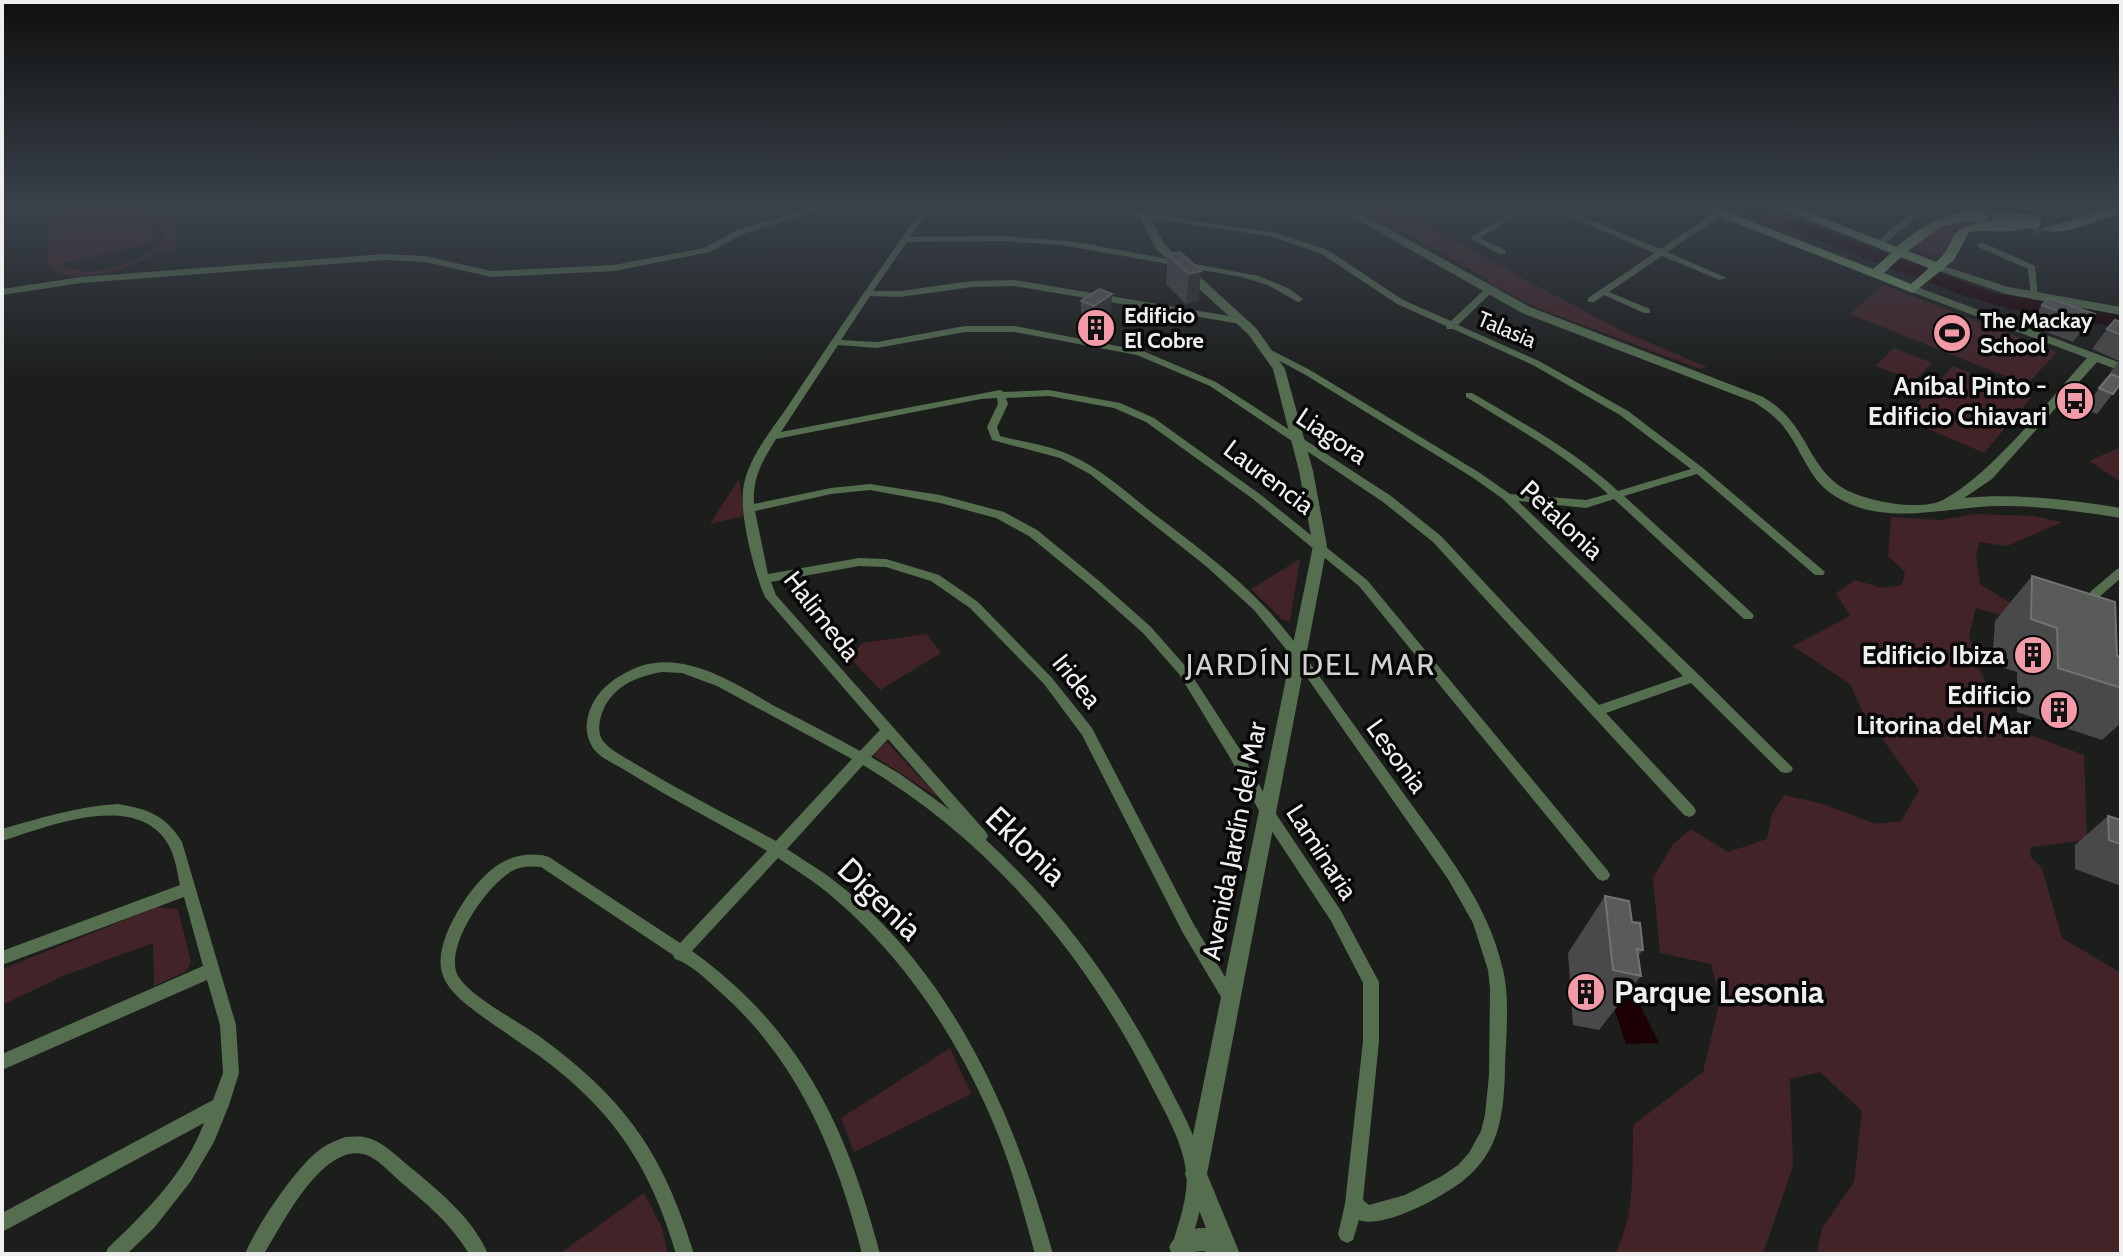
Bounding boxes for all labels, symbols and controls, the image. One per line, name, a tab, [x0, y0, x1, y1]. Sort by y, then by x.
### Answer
place label: Edificio El Cobre	[1124, 302, 1204, 354]
street label: Talasia	[1473, 305, 1541, 354]
building icon: Edificio El Cobre	[1075, 307, 1117, 349]
place label: The Mackay School	[1980, 307, 2093, 359]
sports icon: The Mackay School	[1931, 312, 1973, 354]
place label: Aníbal Pinto - Edificio Chiavari	[1868, 370, 2047, 432]
bus stop icon: Aníbal Pinto - Edificio Chiavari	[2054, 380, 2096, 422]
street label: Liagora	[1290, 401, 1374, 472]
street label: Laurencia	[1218, 433, 1321, 522]
street label: Petalonia	[1514, 474, 1611, 567]
street label: Halimeda	[777, 565, 867, 668]
building icon: Edificio Ibiza	[2012, 634, 2054, 676]
place label: Edificio Ibiza	[1862, 639, 2005, 671]
district label: JARDÍN DEL MAR	[1185, 646, 1436, 683]
street label: Iridea	[1046, 647, 1109, 715]
place label: Edificio Litorina del Mar	[1856, 679, 2031, 741]
building icon: Edificio Litorina del Mar	[2038, 689, 2080, 731]
street label: Lesonia	[1359, 713, 1435, 800]
street label: Avenida Jardín del Mar	[1195, 718, 1273, 963]
street label: Eklonia	[978, 798, 1075, 894]
street label: Laminaria	[1279, 798, 1365, 906]
street label: Digenia	[830, 849, 931, 949]
building icon: Parque Lesonia	[1565, 971, 1607, 1013]
place label: Parque Lesonia	[1614, 972, 1824, 1011]

